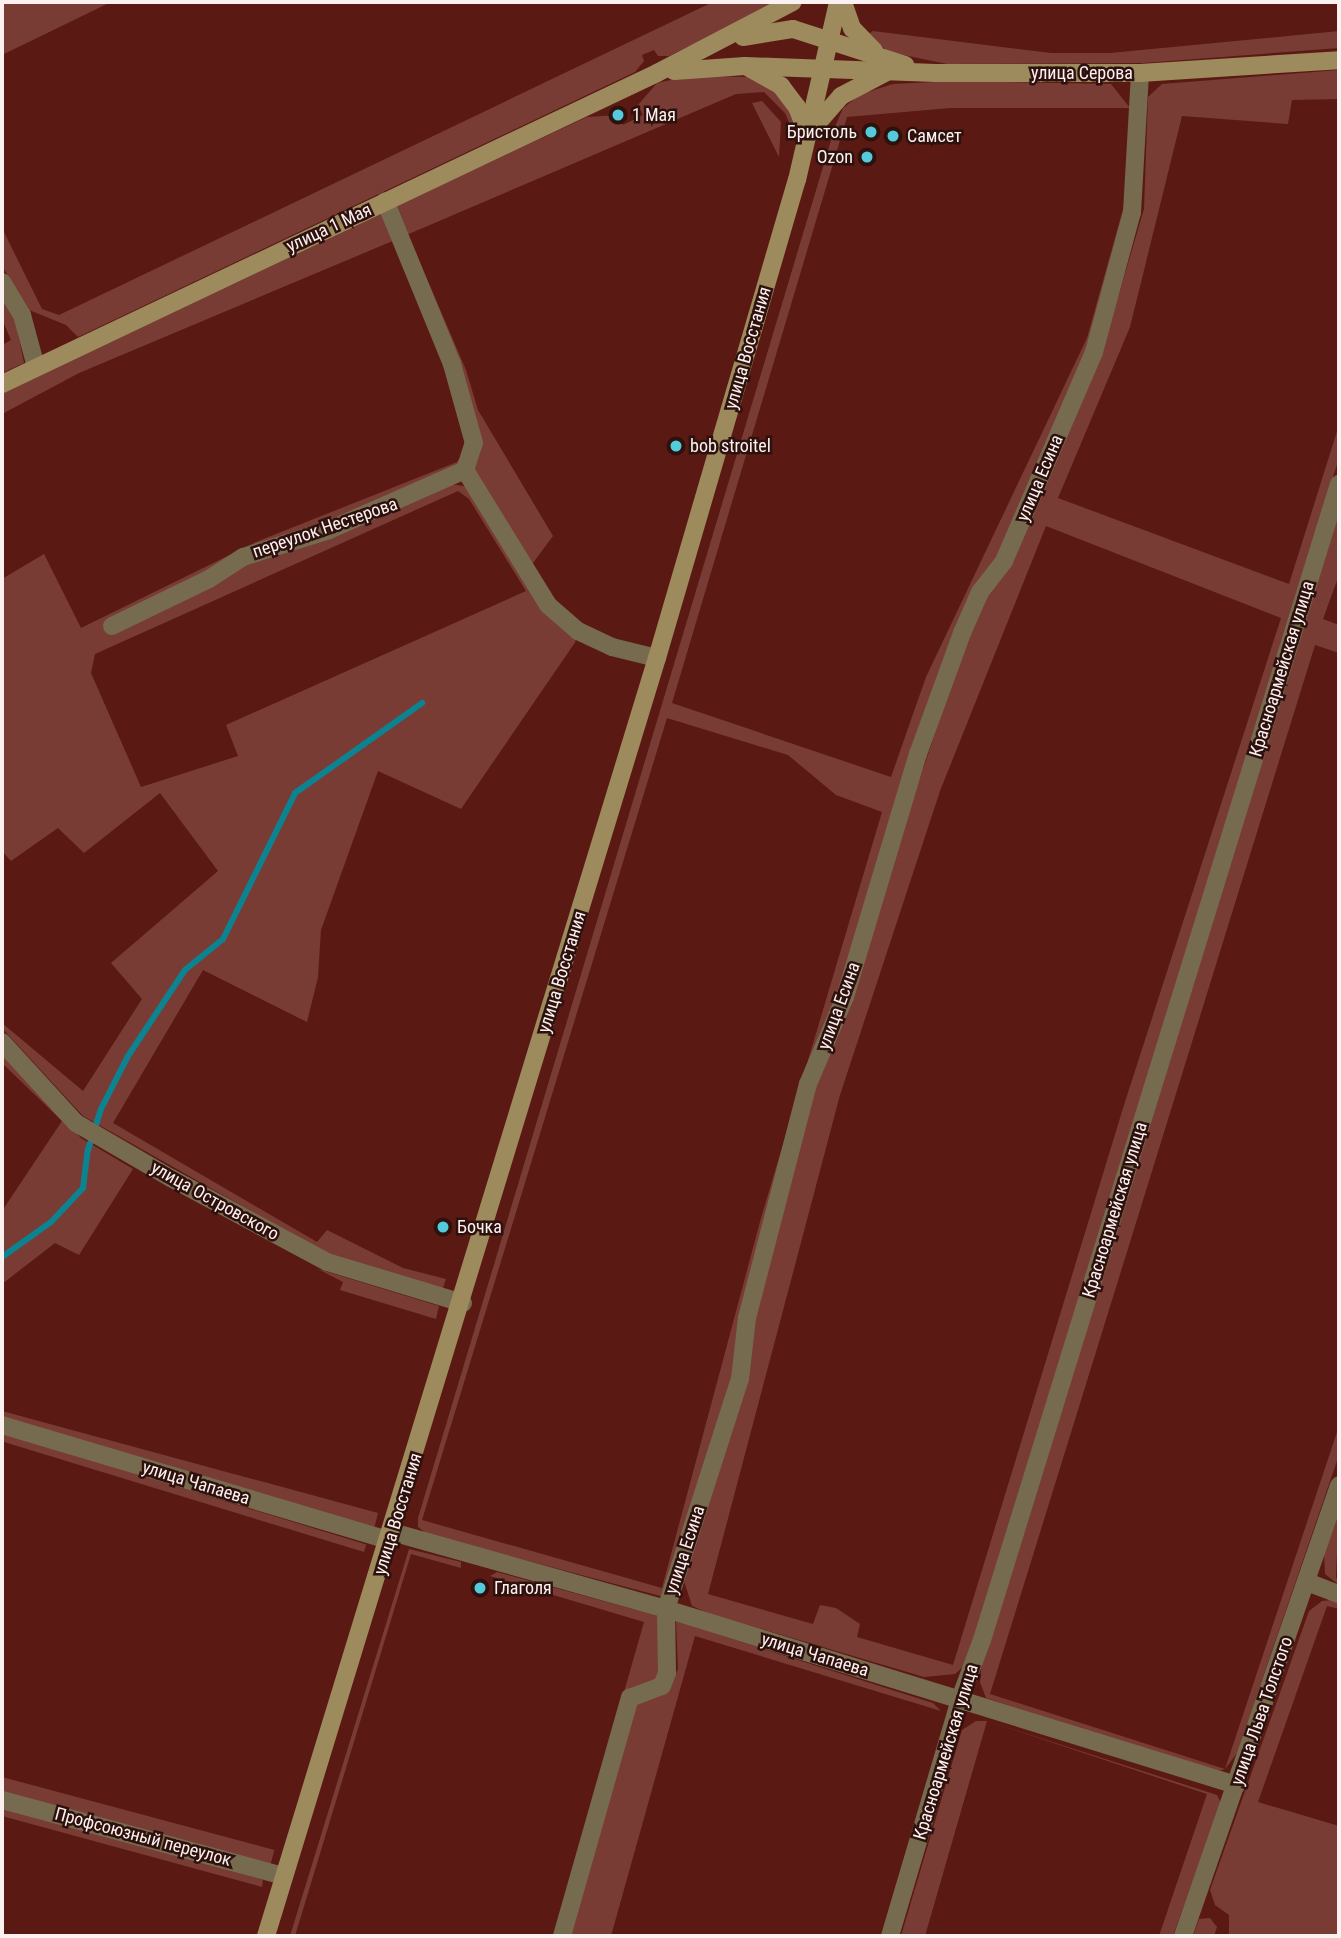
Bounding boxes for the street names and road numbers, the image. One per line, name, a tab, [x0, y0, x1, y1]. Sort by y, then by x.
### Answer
street label: улица Серова	[1031, 62, 1133, 84]
street label: улица 1 Мая	[283, 199, 375, 257]
street label: улица Восстания	[720, 284, 776, 412]
street label: улица Есина	[1012, 432, 1068, 524]
street label: переулок Нестерова	[250, 493, 400, 563]
street label: Красноармейская улица	[1245, 579, 1319, 759]
street label: улица Восстания	[533, 908, 591, 1036]
street label: улица Есина	[813, 959, 865, 1053]
street label: Красноармейская улица	[1078, 1120, 1152, 1300]
street label: улица Островского	[147, 1157, 283, 1245]
street label: улица Восстания	[369, 1450, 427, 1578]
street label: улица Чапаева	[140, 1456, 252, 1510]
street label: улица Есина	[661, 1503, 709, 1597]
street label: улица Чапаева	[759, 1628, 871, 1682]
street label: улица Льва Толстого	[1226, 1634, 1298, 1788]
street label: Красноармейская улица	[909, 1662, 983, 1842]
street label: Профсоюзный переулок	[52, 1803, 234, 1871]

